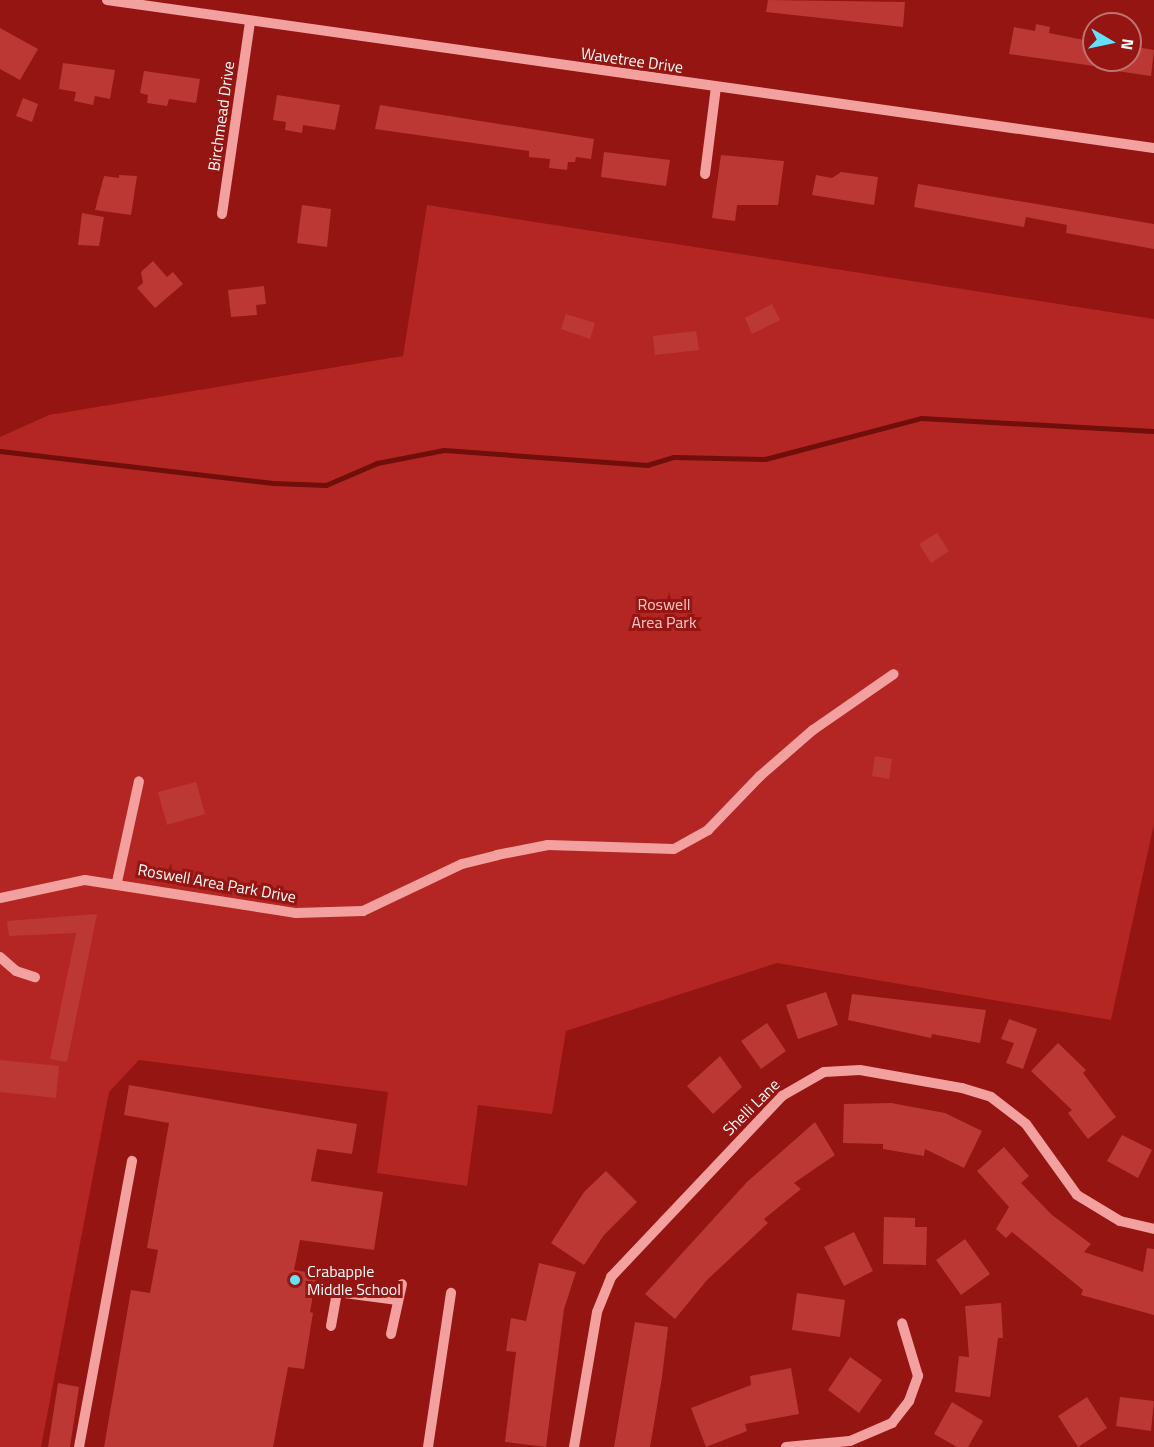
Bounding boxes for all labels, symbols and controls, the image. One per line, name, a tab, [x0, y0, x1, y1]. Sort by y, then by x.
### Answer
north arrow	[1082, 12, 1142, 72]
text: N	[1115, 37, 1141, 52]
street label: Wavetree Drive	[580, 43, 684, 77]
street label: Birchmead Drive	[204, 60, 238, 172]
park label: Roswell Area Park	[631, 594, 697, 632]
street label: Roswell Area Park Drive	[136, 860, 298, 906]
street label: Shelli Lane	[719, 1075, 783, 1139]
place label: Crabapple Middle School	[307, 1261, 401, 1299]
marker: Crabapple Middle School	[288, 1273, 302, 1287]

